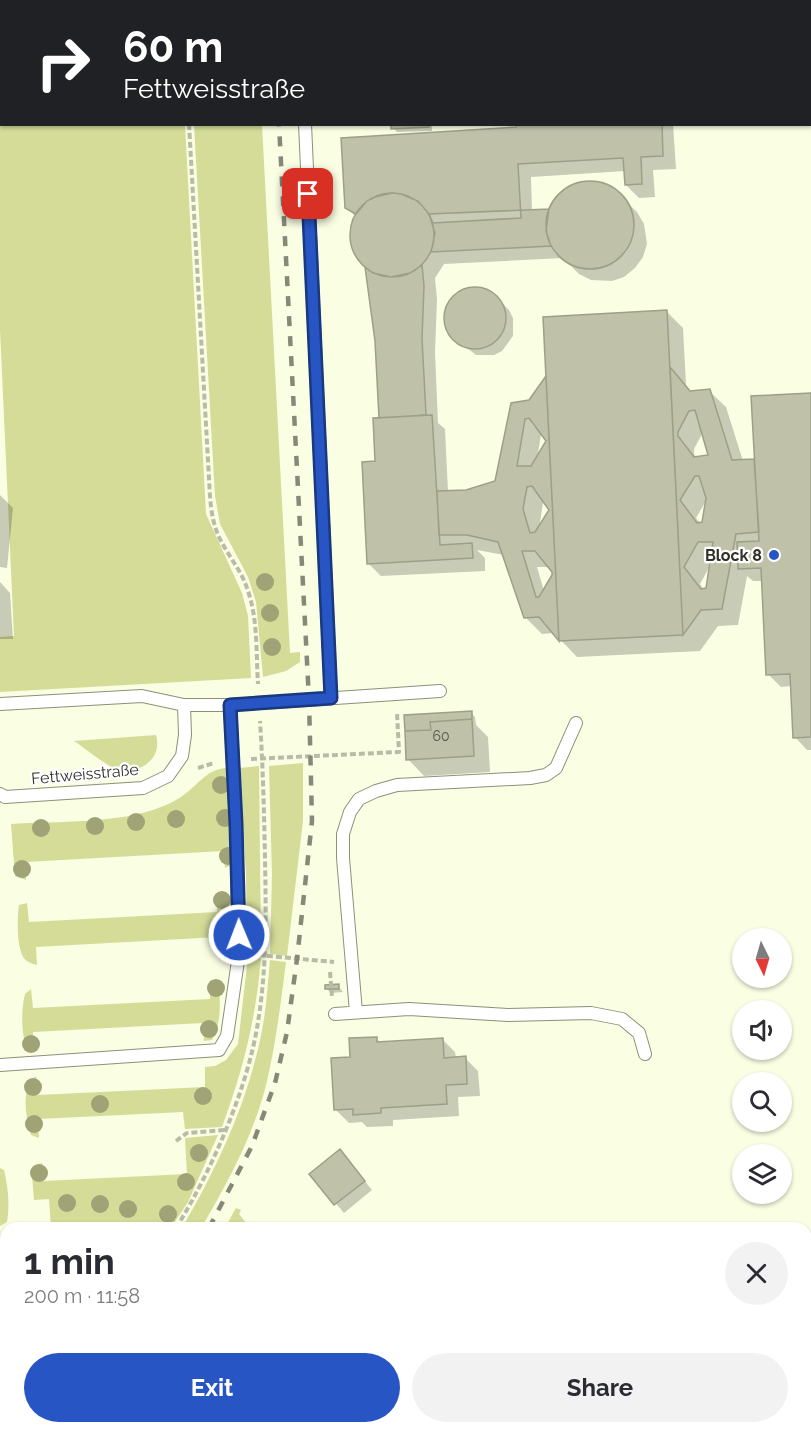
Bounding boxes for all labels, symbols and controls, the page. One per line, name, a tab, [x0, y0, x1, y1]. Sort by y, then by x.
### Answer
text: 60 m	[123, 23, 223, 72]
icon: right	[24, 24, 102, 102]
text: Fettweisstraße	[123, 73, 305, 104]
pin	[282, 168, 333, 219]
icon: arrive	[291, 177, 324, 210]
place label: Block 8	[705, 546, 762, 565]
marker: Block 8	[767, 548, 781, 562]
house number: 60	[432, 728, 450, 744]
street label: Fettweisstraße	[30, 760, 140, 788]
position arrow	[207, 903, 271, 967]
north arrow	[732, 928, 792, 988]
map controls	[732, 928, 792, 1204]
button: sound	[732, 1000, 792, 1060]
button: search	[732, 1072, 792, 1132]
button: layers	[732, 1144, 792, 1204]
text: 1 min	[24, 1240, 115, 1282]
button: close	[725, 1242, 788, 1305]
text: 200 m · 11:58	[24, 1284, 140, 1308]
button: Exit	[24, 1353, 400, 1422]
button: Share	[412, 1353, 788, 1422]

